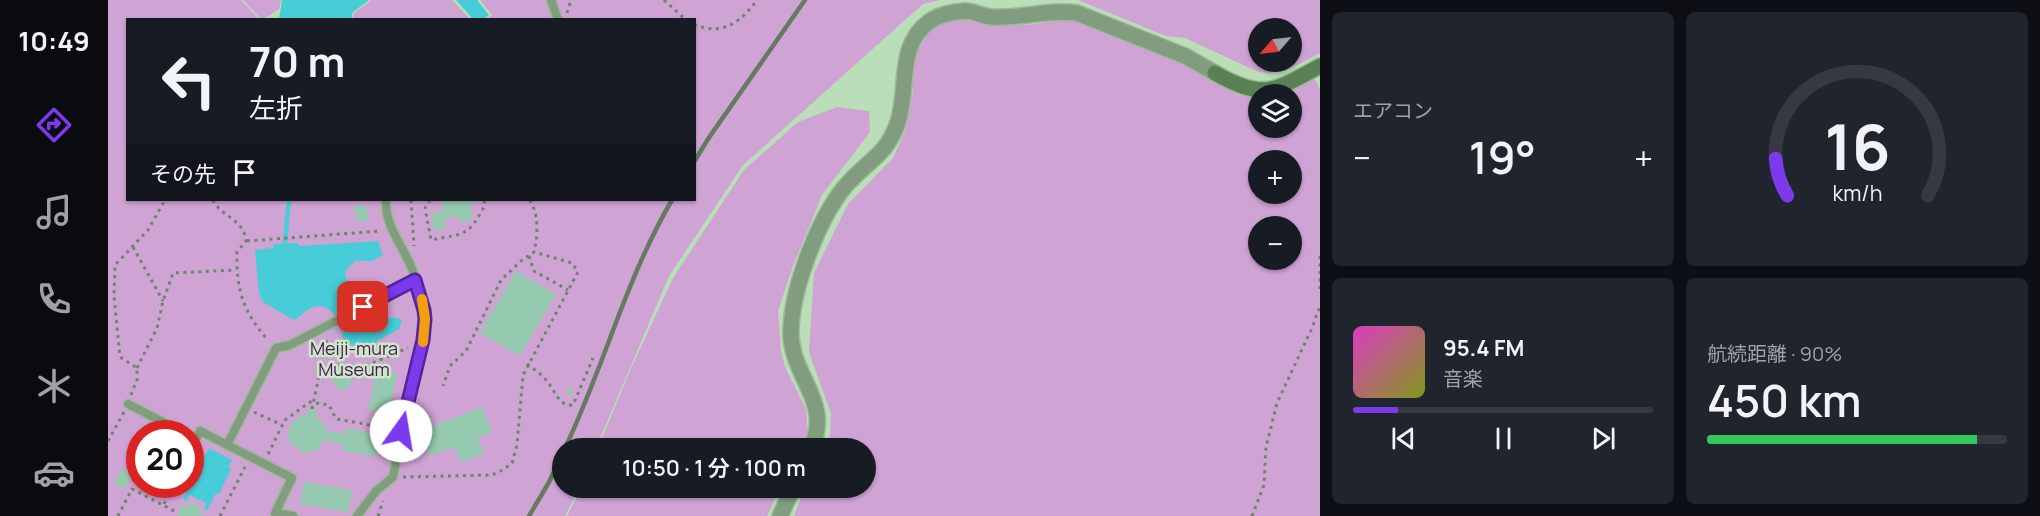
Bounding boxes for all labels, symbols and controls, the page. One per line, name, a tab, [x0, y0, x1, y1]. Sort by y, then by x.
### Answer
north arrow	[1248, 18, 1302, 72]
map controls	[1248, 18, 1302, 270]
text: 10:49	[18, 22, 90, 59]
text: 70 m	[249, 32, 345, 90]
icon: left	[150, 42, 228, 120]
button: layers	[1248, 84, 1302, 138]
text: 左折	[249, 89, 303, 126]
text: エアコン	[1353, 97, 1433, 124]
text: 16	[1824, 103, 1890, 189]
icon: directions	[33, 104, 75, 146]
text: 19°	[1469, 126, 1536, 188]
text: −	[1353, 135, 1371, 180]
text: +	[1634, 135, 1653, 180]
button: +	[1248, 150, 1302, 204]
icon: arrive	[228, 156, 261, 189]
text: その先	[150, 159, 216, 189]
text: km/h	[1832, 178, 1882, 207]
icon: music	[33, 191, 75, 233]
button: −	[1248, 216, 1302, 270]
icon: phone	[33, 278, 75, 320]
pin	[337, 281, 388, 332]
icon: arrive	[346, 290, 379, 323]
text: 95.4 FM	[1443, 333, 1524, 363]
park label: Meiji-mura Museum	[310, 336, 398, 381]
text: 航続距離 · 90%	[1707, 340, 1842, 367]
icon: climate	[33, 365, 75, 407]
text: 音楽	[1443, 365, 1483, 392]
text: 450 km	[1707, 369, 1862, 431]
position arrow	[369, 399, 433, 463]
speed limit sign: 20	[126, 420, 204, 498]
icon: previous	[1387, 422, 1420, 455]
icon: pause	[1487, 422, 1520, 455]
icon: next	[1587, 422, 1620, 455]
icon: car	[33, 452, 75, 494]
text: 10:50 · 1 分 · 100 m	[622, 453, 806, 483]

